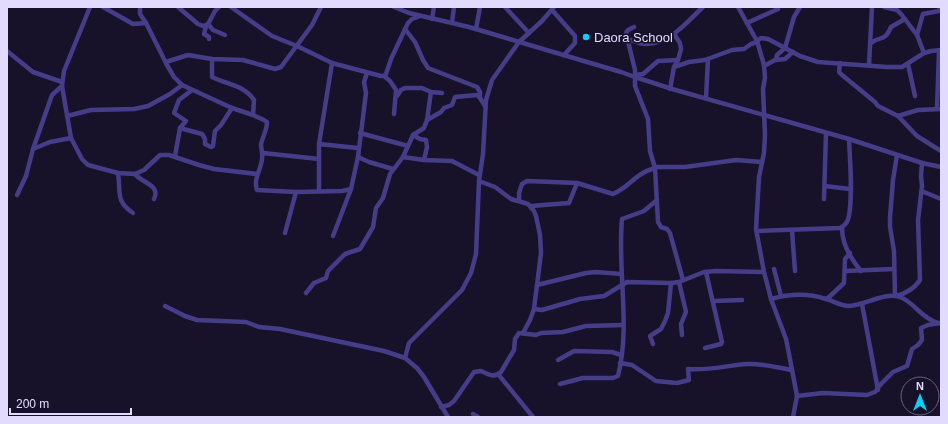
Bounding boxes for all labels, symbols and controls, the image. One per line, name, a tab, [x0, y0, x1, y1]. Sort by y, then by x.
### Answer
place label: Daora School	[594, 30, 673, 45]
marker: Daora School	[581, 32, 591, 42]
north arrow	[900, 376, 940, 416]
text: N	[916, 380, 924, 392]
scale bar	[10, 390, 131, 416]
text: 200 m	[16, 397, 49, 411]

